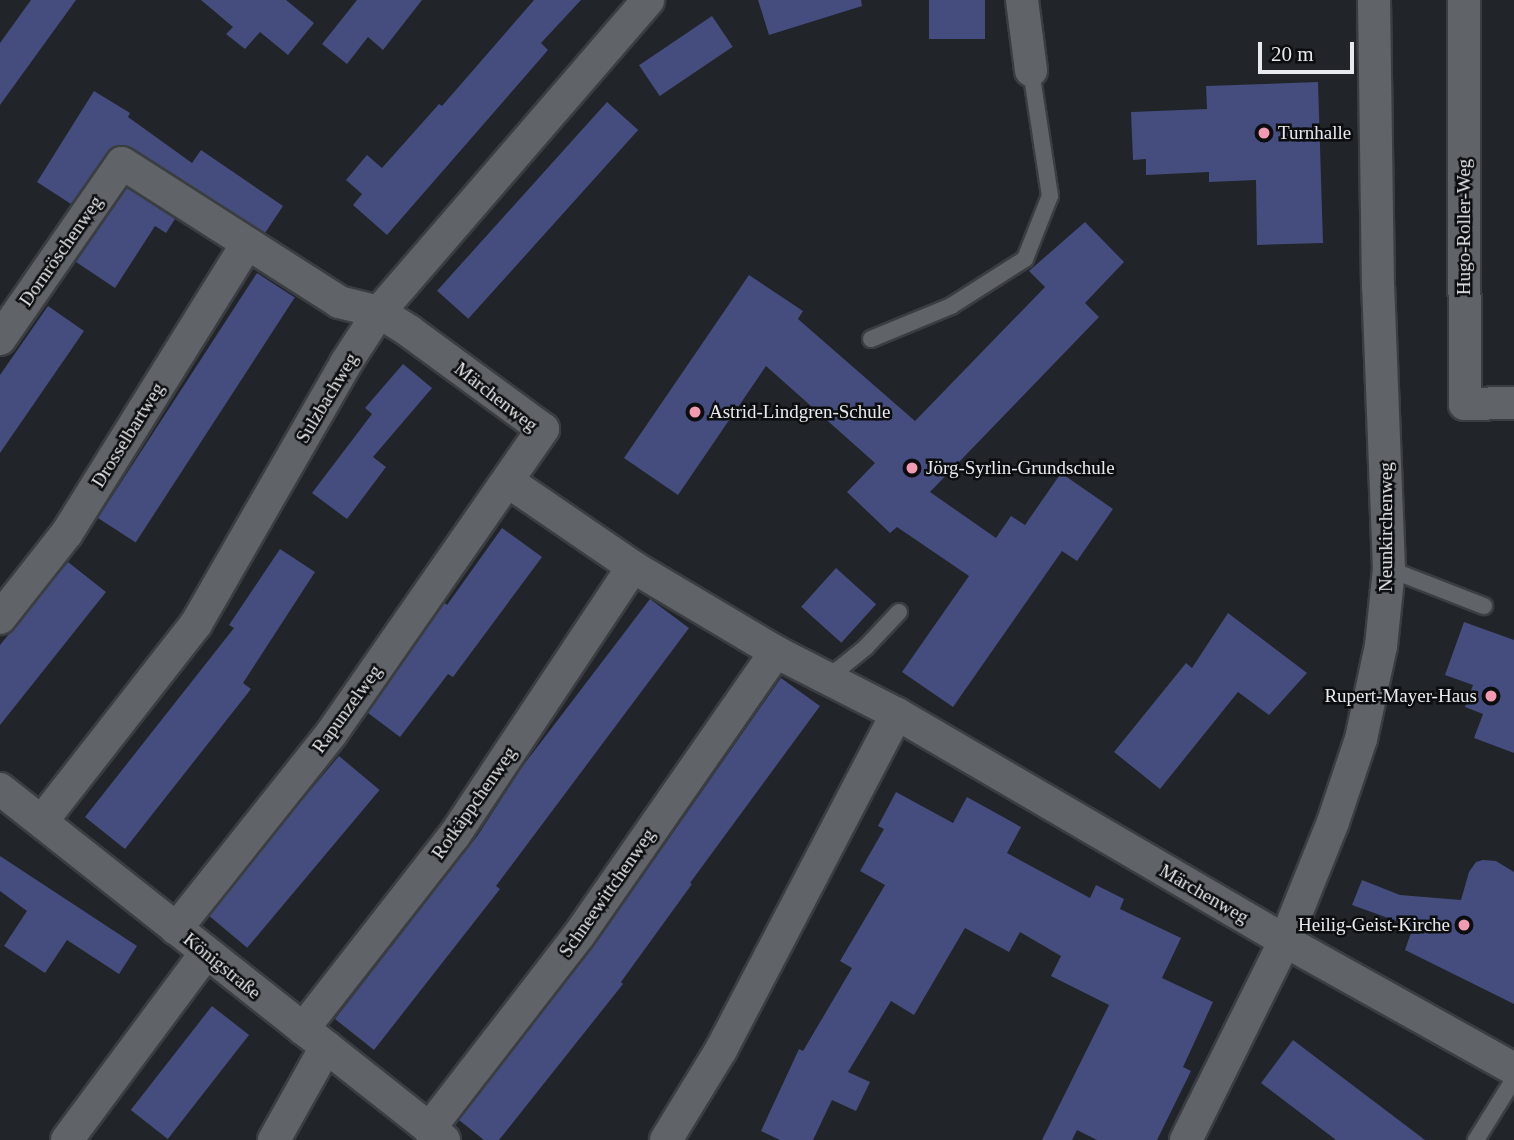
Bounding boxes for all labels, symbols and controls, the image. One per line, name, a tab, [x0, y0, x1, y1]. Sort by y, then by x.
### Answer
scale bar	[1262, 28, 1358, 72]
text: 20 m	[1271, 42, 1314, 66]
place label: Turnhalle	[1278, 122, 1351, 144]
marker: Turnhalle	[1256, 125, 1272, 141]
street label: Hugo-Roller-Weg	[1453, 159, 1475, 295]
street label: Dornröschenweg	[14, 191, 108, 311]
street label: Sulzbachweg	[291, 349, 363, 447]
street label: Märchenweg	[450, 357, 542, 437]
street label: Drosselbartweg	[87, 378, 169, 492]
place label: Astrid-Lindgren-Schule	[709, 401, 891, 423]
marker: Astrid-Lindgren-Schule	[687, 404, 703, 420]
place label: Jörg-Syrlin-Grundschule	[926, 457, 1115, 479]
marker: Jörg-Syrlin-Grundschule	[904, 460, 920, 476]
street label: Neunkirchenweg	[1375, 462, 1397, 592]
street label: Rapunzelweg	[307, 660, 387, 758]
place label: Rupert-Mayer-Haus	[1324, 685, 1477, 707]
marker: Rupert-Mayer-Haus	[1483, 688, 1499, 704]
street label: Rotkäppchenweg	[427, 742, 521, 864]
street label: Schneewittchenweg	[554, 824, 660, 962]
street label: Märchenweg	[1155, 859, 1253, 929]
place label: Heilig-Geist-Kirche	[1298, 914, 1450, 936]
marker: Heilig-Geist-Kirche	[1456, 917, 1472, 933]
street label: Königstraße	[179, 928, 265, 1004]

